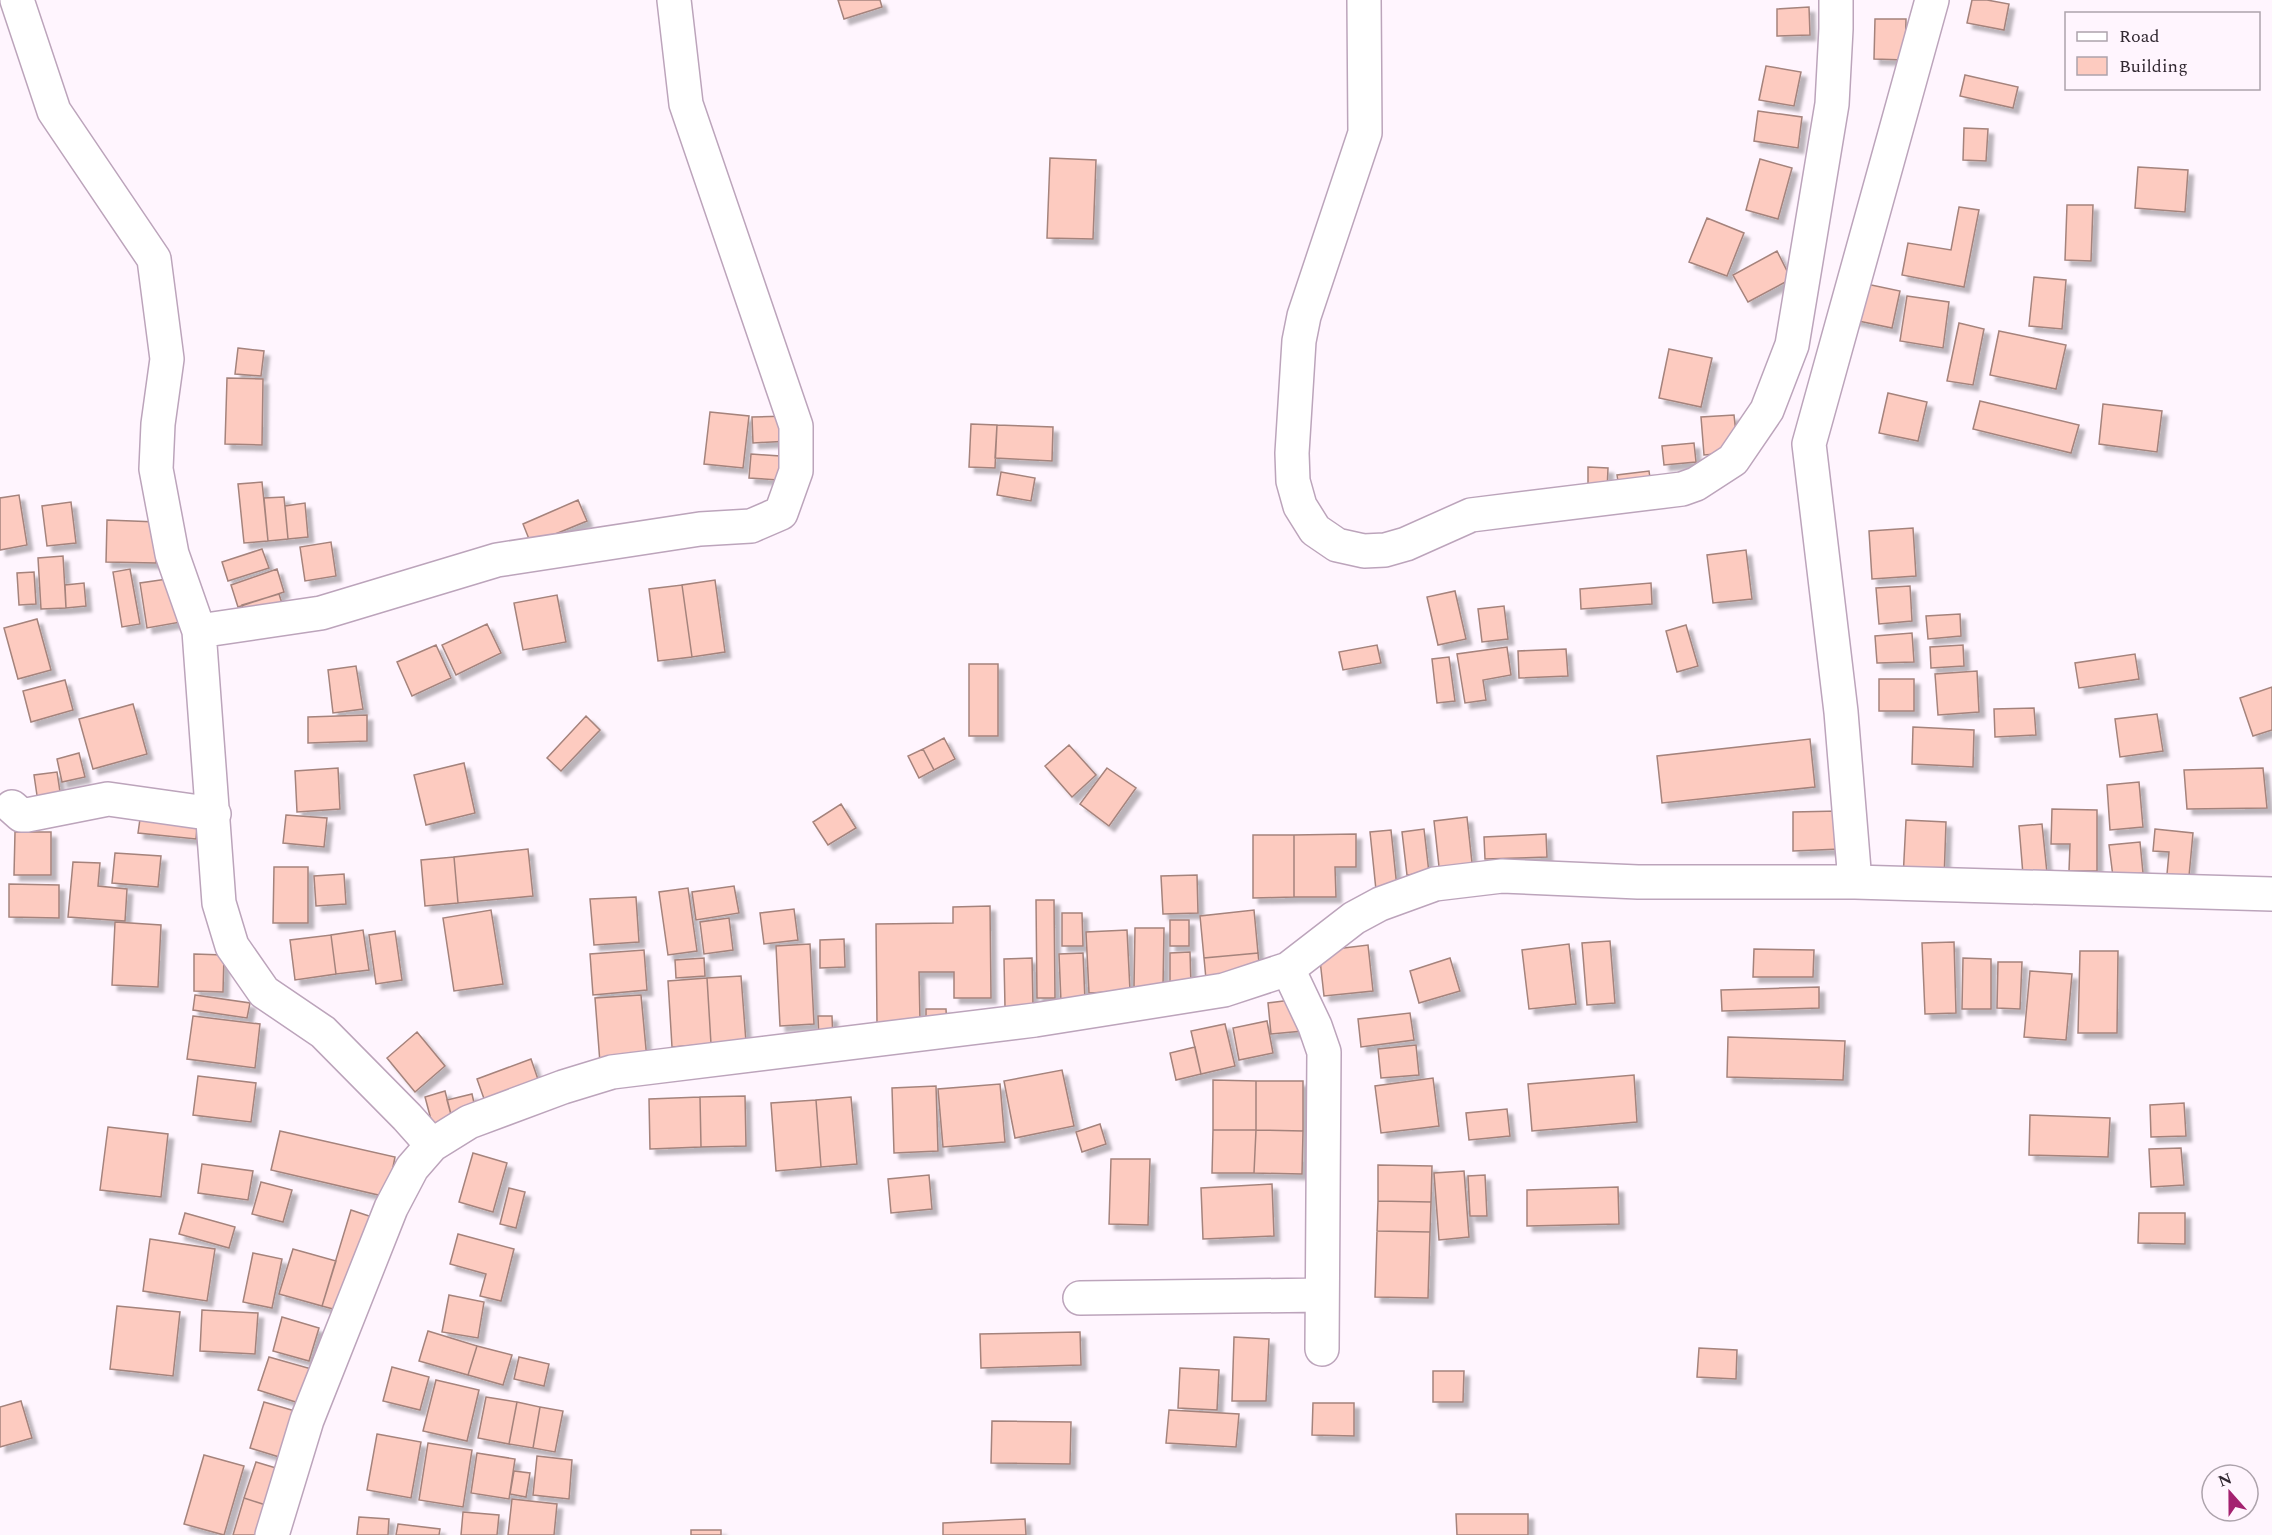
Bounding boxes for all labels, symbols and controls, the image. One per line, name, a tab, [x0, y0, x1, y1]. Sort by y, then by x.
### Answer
legend	[2065, 12, 2260, 90]
text: Road	[2119, 23, 2160, 50]
text: Building	[2119, 53, 2188, 80]
north arrow	[2200, 1463, 2260, 1523]
text: N	[2215, 1466, 2235, 1493]

